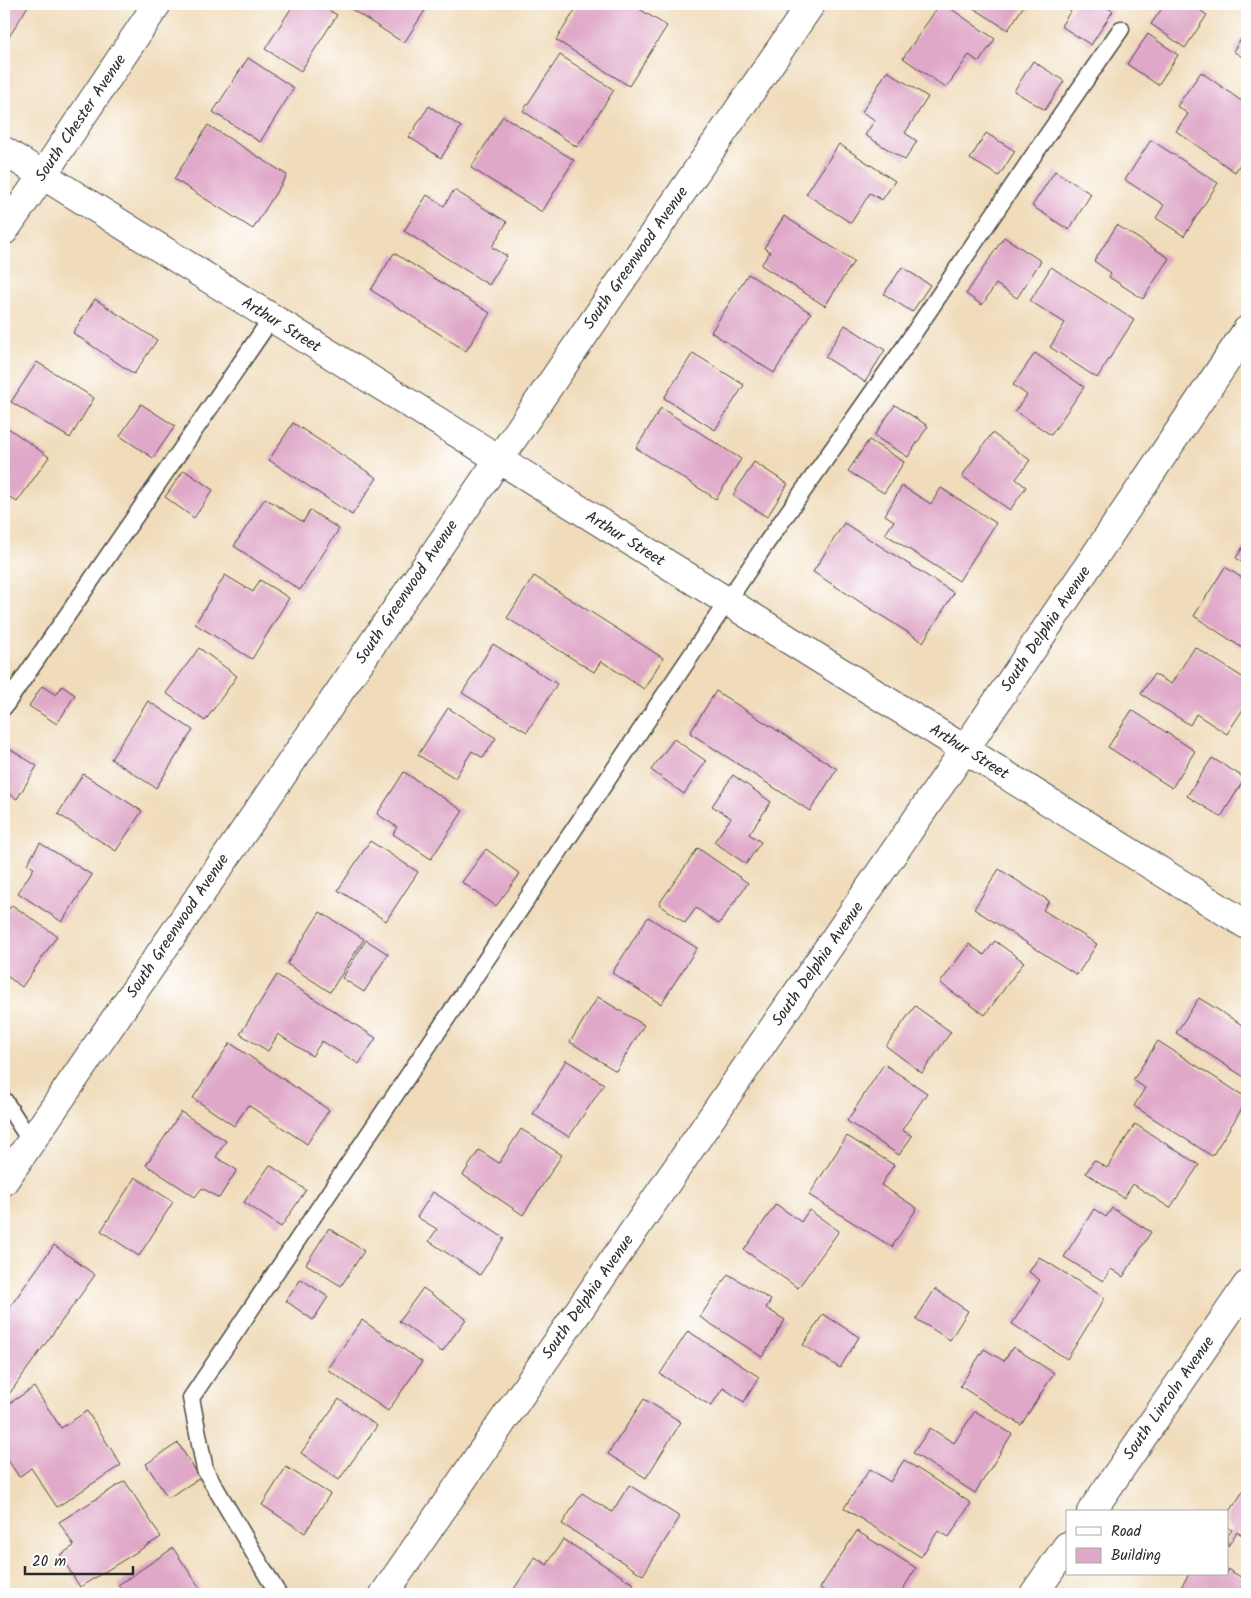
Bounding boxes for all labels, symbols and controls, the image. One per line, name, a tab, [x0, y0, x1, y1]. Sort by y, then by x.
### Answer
street label: South Chester Avenue	[29, 49, 133, 187]
street label: South Greenwood Avenue	[577, 181, 695, 335]
street label: Arthur Street	[236, 291, 326, 360]
street label: Arthur Street	[580, 505, 670, 574]
street label: South Greenwood Avenue	[349, 515, 465, 669]
street label: South Delphia Avenue	[995, 561, 1097, 697]
street label: Arthur Street	[924, 718, 1014, 787]
street label: South Greenwood Avenue	[120, 849, 236, 1003]
street label: South Delphia Avenue	[766, 897, 870, 1031]
street label: South Delphia Avenue	[536, 1230, 640, 1364]
street label: South Lincoln Avenue	[1117, 1331, 1221, 1465]
legend	[1066, 1510, 1228, 1576]
text: Road	[1111, 1520, 1142, 1544]
scale bar	[25, 1543, 132, 1575]
text: Building	[1111, 1544, 1161, 1568]
text: 20 m	[32, 1550, 66, 1574]

